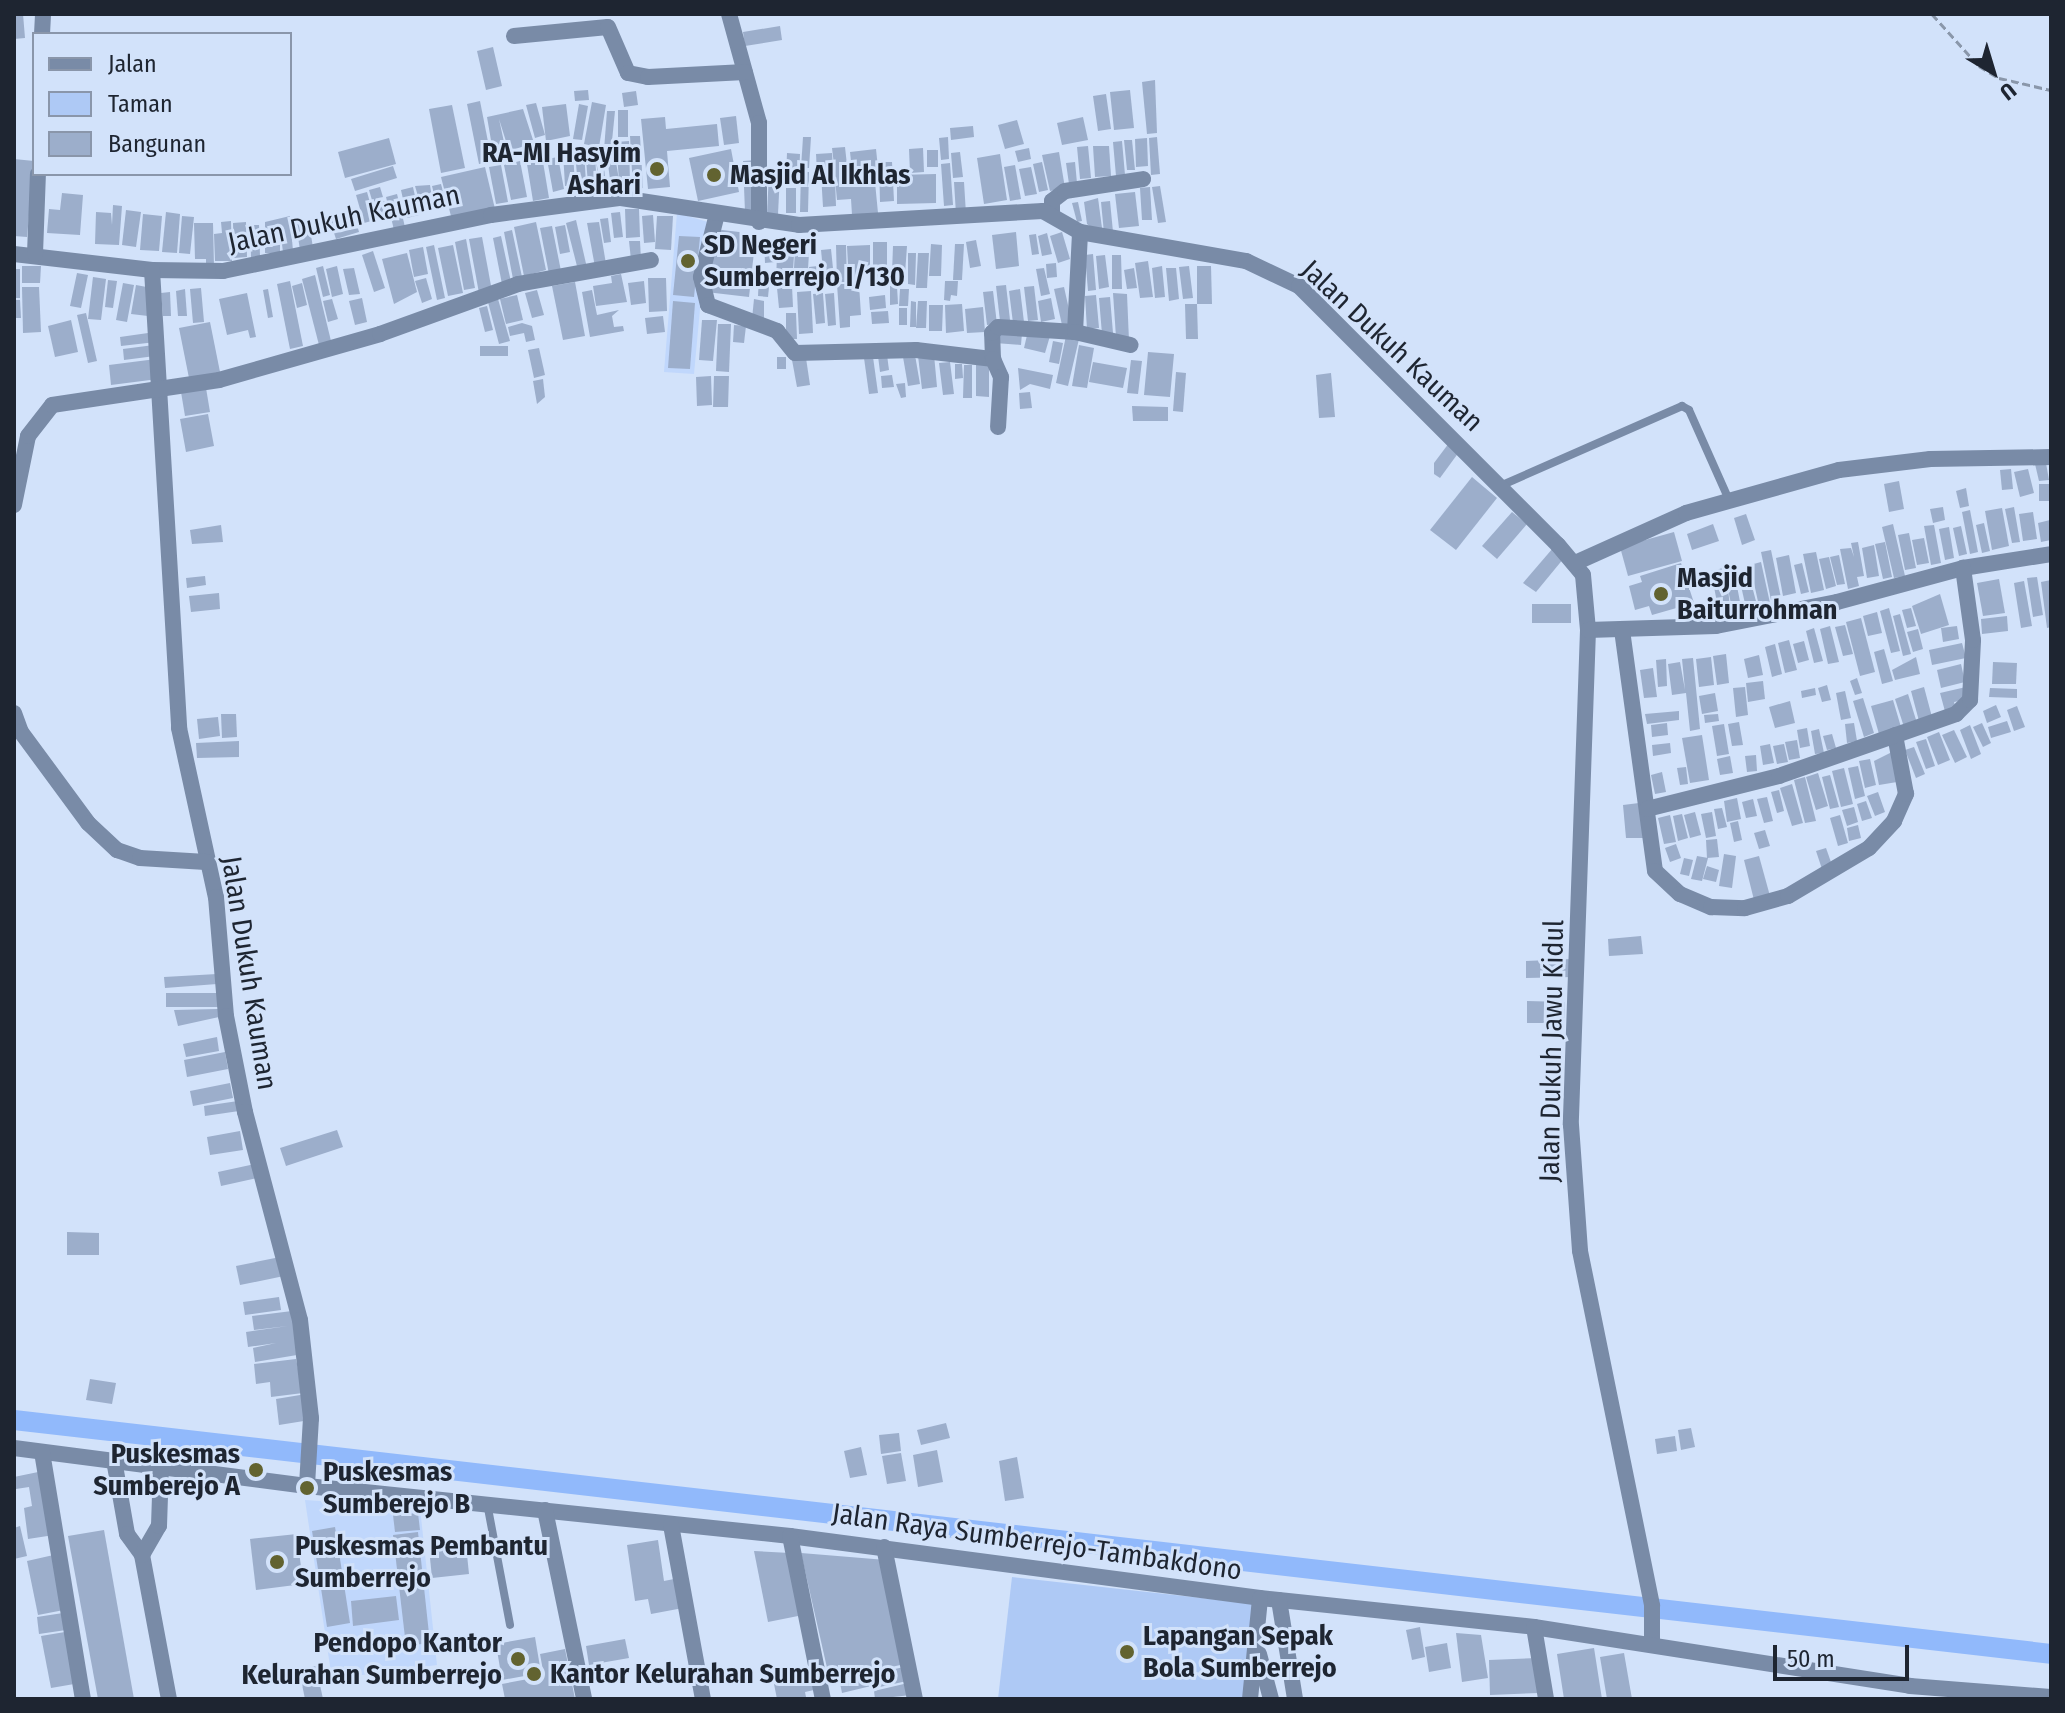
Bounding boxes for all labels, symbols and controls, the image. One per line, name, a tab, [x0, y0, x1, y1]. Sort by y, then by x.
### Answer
legend	[32, 32, 292, 176]
north arrow	[1953, 32, 2033, 112]
text: Jalan	[108, 50, 157, 78]
text: U	[1995, 77, 2021, 106]
text: Taman	[108, 90, 173, 118]
text: Bangunan	[108, 130, 206, 158]
place label: RA-MI Hasyim Ashari	[482, 136, 641, 202]
place label: Masjid Al Ikhlas	[730, 158, 910, 192]
marker: RA-MI Hasyim Ashari	[648, 160, 666, 178]
marker: Masjid Al Ikhlas	[705, 166, 723, 184]
street label: Jalan Dukuh Kauman	[225, 178, 463, 260]
place label: SD Negeri Sumberrejo I/130	[704, 228, 905, 294]
marker: SD Negeri Sumberrejo I/130	[679, 252, 697, 270]
street label: Jalan Dukuh Kauman	[1294, 253, 1490, 439]
place label: Masjid Baiturrohman	[1677, 561, 1837, 627]
marker: Masjid Baiturrohman	[1652, 585, 1670, 603]
street label: Jalan Dukuh Kauman	[214, 854, 284, 1092]
street label: Jalan Dukuh Jawu Kidul	[1533, 919, 1571, 1183]
place label: Puskesmas Sumberejo A	[93, 1437, 240, 1503]
place label: Puskesmas Sumberejo B	[323, 1455, 470, 1521]
marker: Puskesmas Sumberejo A	[247, 1461, 265, 1479]
marker: Puskesmas Sumberejo B	[298, 1479, 316, 1497]
street label: Jalan Raya Sumberrejo-Tambakdono	[830, 1497, 1244, 1587]
place label: Puskesmas Pembantu Sumberrejo	[295, 1529, 548, 1595]
marker: Puskesmas Pembantu Sumberrejo	[266, 1551, 288, 1573]
place label: Lapangan Sepak Bola Sumberrejo	[1143, 1619, 1337, 1685]
place label: Pendopo Kantor Kelurahan Sumberrejo	[241, 1626, 502, 1692]
scale bar	[1777, 1629, 1913, 1679]
marker: Lapangan Sepak Bola Sumberrejo	[1118, 1643, 1136, 1661]
text: 50 m	[1787, 1645, 1835, 1673]
marker: Pendopo Kantor Kelurahan Sumberrejo	[509, 1650, 527, 1668]
place label: Kantor Kelurahan Sumberrejo	[550, 1657, 895, 1691]
marker: Kantor Kelurahan Sumberrejo	[525, 1665, 543, 1683]

